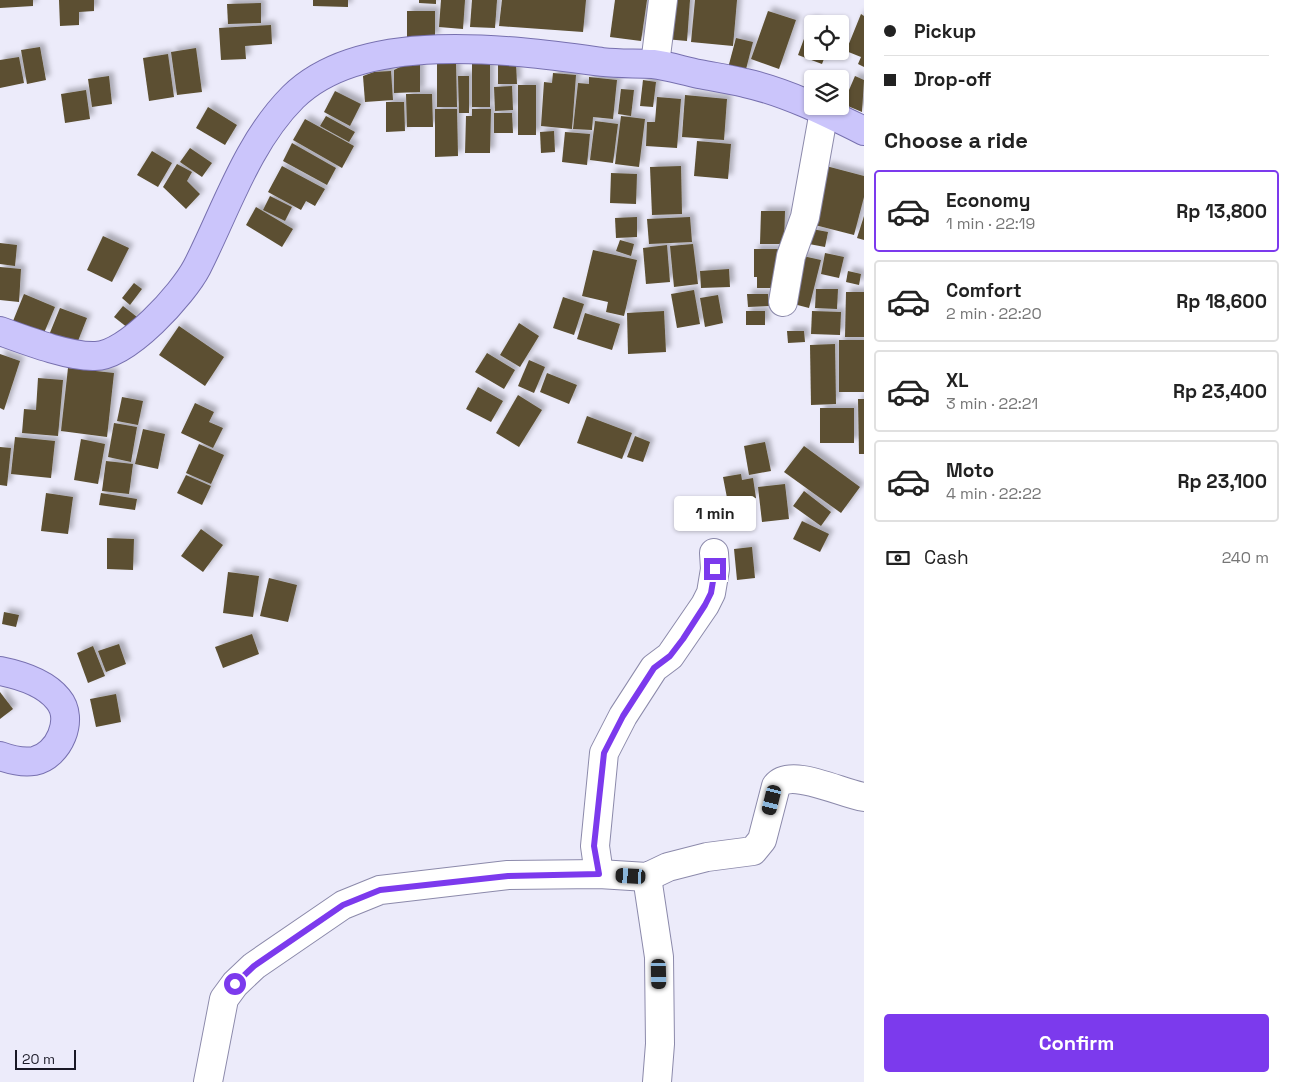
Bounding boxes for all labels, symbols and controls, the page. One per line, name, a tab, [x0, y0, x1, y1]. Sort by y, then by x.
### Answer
map controls	[804, 15, 849, 115]
button: locate	[804, 15, 849, 60]
text: Pickup	[914, 19, 976, 44]
text: Drop-off	[914, 67, 992, 92]
button: layers	[804, 70, 849, 115]
text: Choose a ride	[884, 126, 1028, 154]
text: Economy	[946, 188, 1030, 213]
icon: car	[886, 189, 931, 234]
text: Rp 13,800	[1176, 199, 1267, 224]
text: 1 min · 22:19	[946, 213, 1035, 234]
text: Comfort	[946, 278, 1022, 303]
icon: car	[886, 279, 931, 324]
text: Rp 18,600	[1176, 289, 1267, 314]
text: 2 min · 22:20	[946, 303, 1042, 324]
text: XL	[946, 368, 969, 393]
icon: car	[886, 369, 931, 414]
text: Rp 23,400	[1173, 379, 1267, 404]
text: 3 min · 22:21	[946, 393, 1038, 414]
text: Moto	[946, 458, 994, 483]
icon: car	[886, 459, 931, 504]
text: Rp 23,100	[1177, 469, 1267, 494]
text: 4 min · 22:22	[946, 483, 1041, 504]
callout: 1 min	[674, 496, 756, 532]
text: 1 min	[695, 503, 735, 524]
icon: cash	[884, 544, 912, 572]
text: Cash	[924, 545, 969, 570]
text: 240 m	[1222, 547, 1269, 568]
route end	[704, 558, 726, 580]
car	[761, 784, 782, 816]
car	[615, 868, 646, 884]
car	[651, 959, 666, 989]
route start	[224, 973, 246, 995]
button: Confirm	[884, 1014, 1269, 1072]
scale bar	[15, 1047, 76, 1070]
text: 20 m	[22, 1050, 55, 1068]

